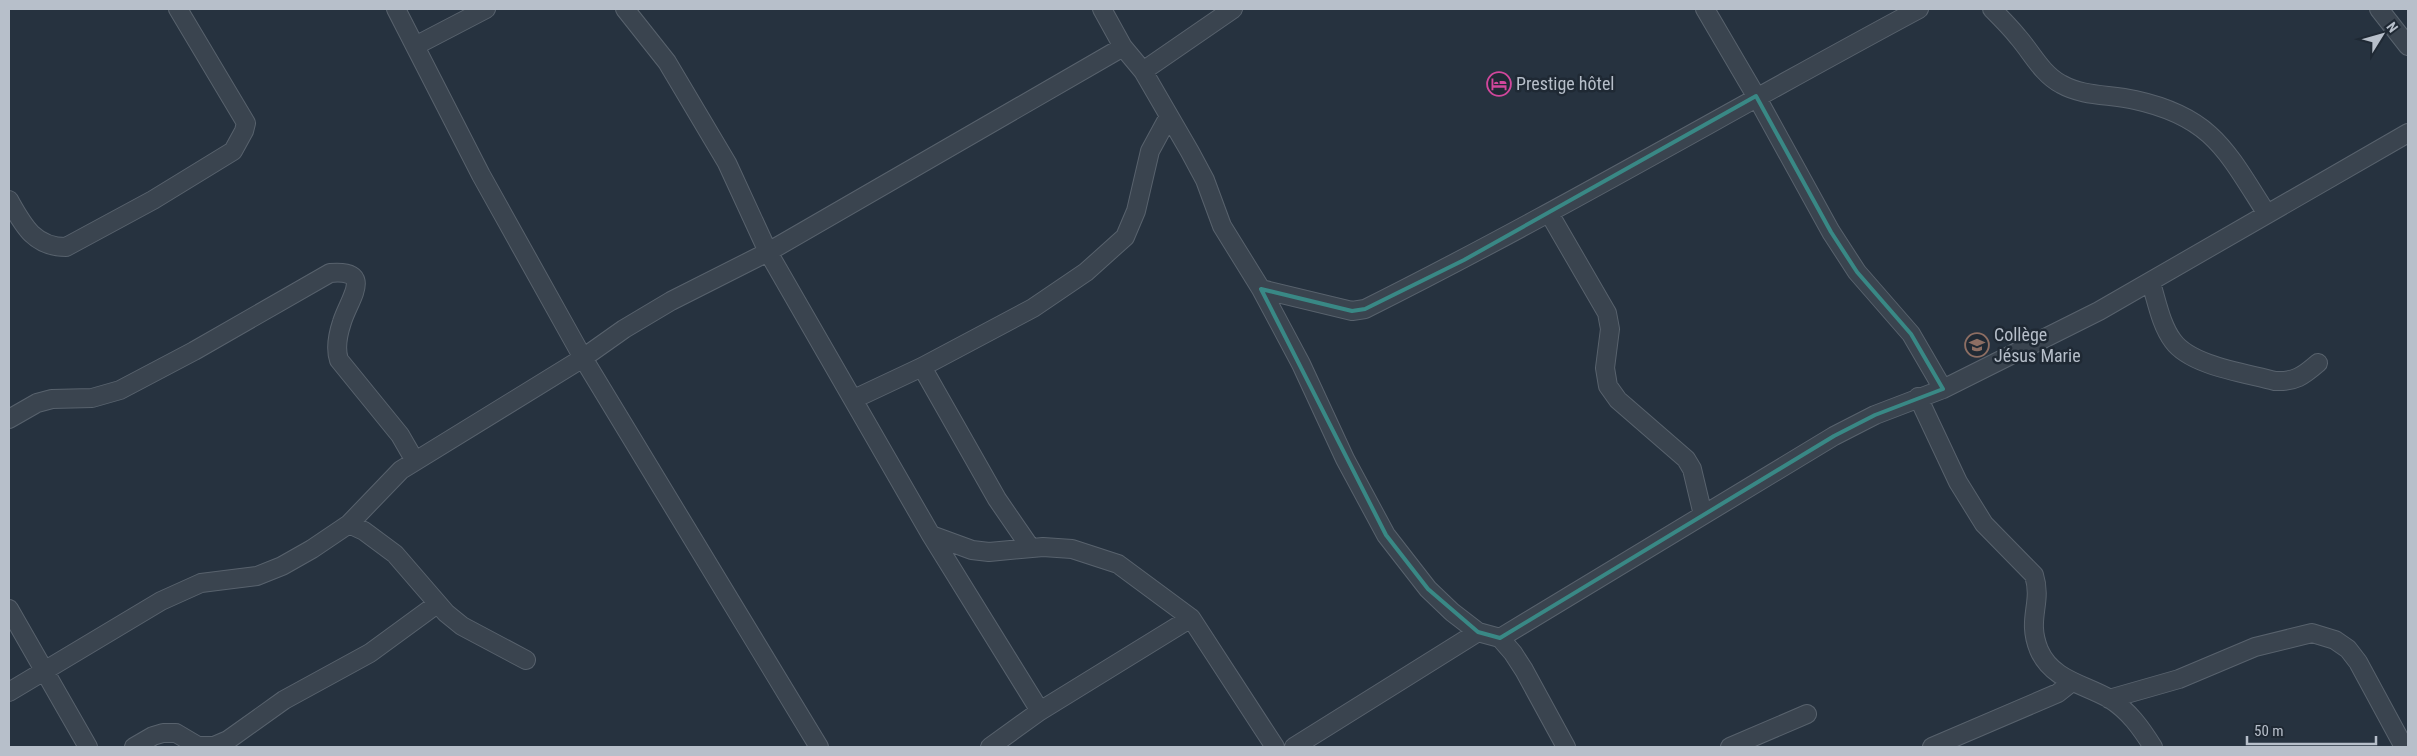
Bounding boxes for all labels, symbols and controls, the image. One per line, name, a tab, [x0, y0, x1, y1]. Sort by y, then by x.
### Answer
north arrow	[2357, 10, 2407, 60]
text: N	[2383, 19, 2401, 35]
hotel icon: Prestige hôtel	[1486, 71, 1512, 97]
place label: Prestige hôtel	[1516, 73, 1614, 94]
place label: Collège Jésus Marie	[1994, 324, 2081, 366]
school or university icon: Collège Jésus Marie	[1964, 332, 1990, 358]
scale bar	[2247, 714, 2376, 746]
text: 50 m	[2254, 722, 2284, 740]

